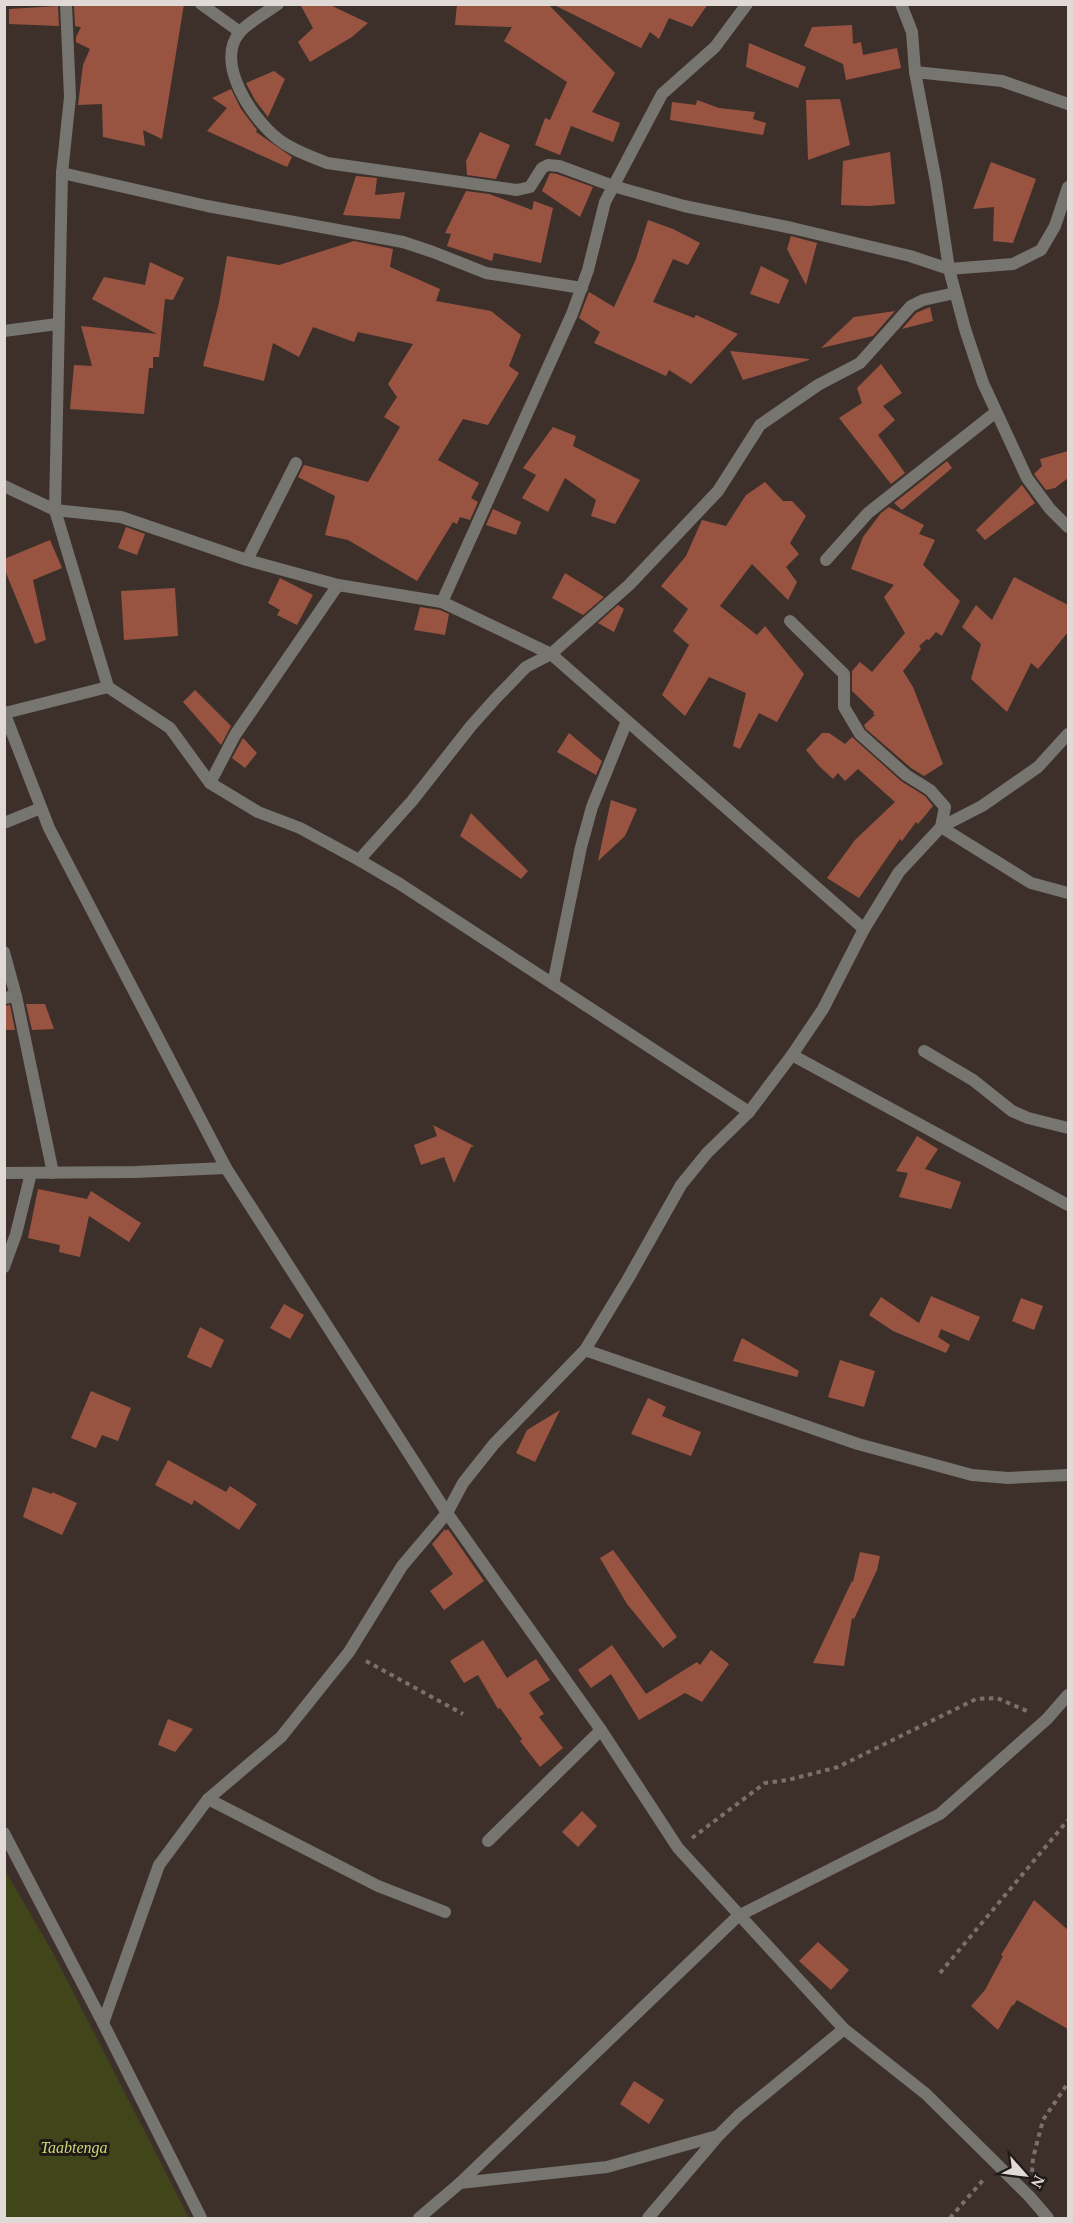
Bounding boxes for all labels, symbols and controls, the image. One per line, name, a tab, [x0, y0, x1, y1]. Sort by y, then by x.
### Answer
park label: Taabtenga	[41, 2139, 107, 2157]
north arrow	[995, 2145, 1055, 2205]
text: N	[1027, 2173, 1048, 2191]

